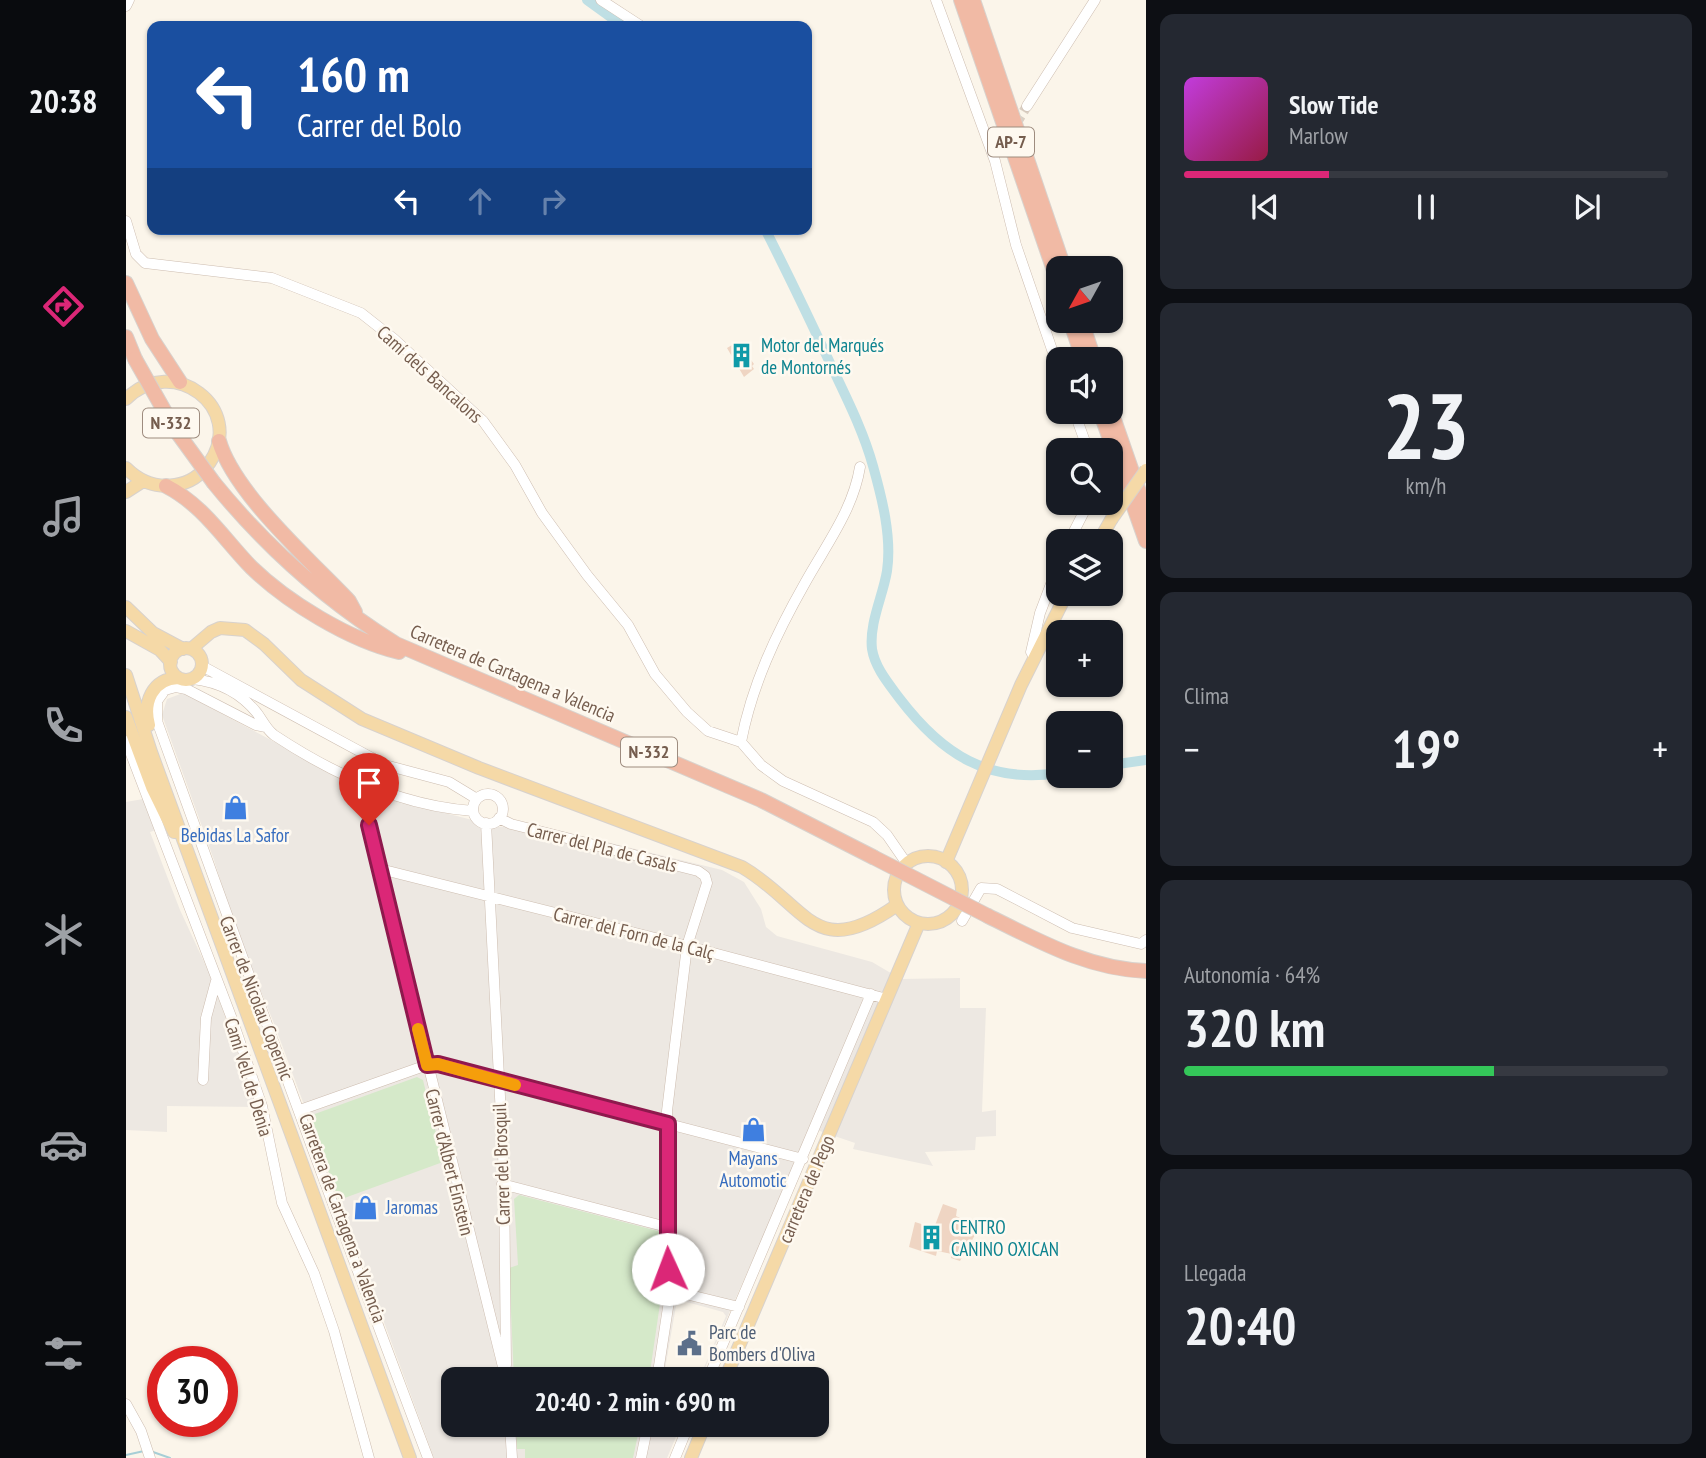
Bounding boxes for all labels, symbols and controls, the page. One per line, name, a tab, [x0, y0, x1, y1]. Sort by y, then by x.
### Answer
text: 160 m	[297, 42, 410, 106]
icon: left	[182, 49, 273, 140]
text: 20:38	[28, 80, 98, 122]
text: Slow Tide	[1289, 88, 1379, 121]
text: Carrer del Bolo	[297, 104, 462, 146]
text: Marlow	[1289, 121, 1348, 150]
road number: AP-7	[988, 127, 1034, 156]
icon: left	[388, 182, 426, 220]
icon: ahead	[461, 182, 499, 220]
icon: right	[534, 182, 572, 220]
icon: previous	[1246, 188, 1284, 226]
icon: pause	[1407, 188, 1445, 226]
icon: next	[1568, 188, 1606, 226]
north arrow	[1046, 256, 1124, 332]
map controls	[1046, 256, 1123, 788]
icon: directions	[39, 282, 88, 331]
street label: Camí dels Bancalons	[372, 320, 488, 428]
place label: Motor del Marqués de Montornés	[761, 333, 884, 379]
building icon: Motor del Marqués de Montornés	[727, 342, 755, 370]
button: sound	[1046, 347, 1123, 424]
text: 23	[1383, 366, 1470, 484]
road number: N-332	[143, 408, 199, 438]
button: search	[1046, 438, 1123, 515]
text: km/h	[1406, 471, 1446, 500]
icon: music	[39, 492, 88, 541]
button: layers	[1046, 529, 1123, 606]
street label: Carretera de Cartagena a Valencia	[407, 619, 619, 727]
button: +	[1046, 620, 1123, 697]
text: Clima	[1184, 681, 1229, 710]
icon: phone	[39, 701, 88, 750]
button: −	[1046, 711, 1123, 788]
text: 19°	[1392, 715, 1460, 782]
text: −	[1184, 724, 1200, 773]
text: +	[1652, 724, 1668, 773]
road number: N-332	[621, 738, 677, 766]
pin	[339, 753, 399, 825]
icon: arrive	[350, 764, 388, 802]
shop icon: Bebidas La Safor	[221, 793, 249, 821]
street label: Carrer del Pla de Casals	[525, 817, 679, 877]
place label: Bebidas La Safor	[181, 823, 290, 847]
street label: Carrer del Forn de la Calç	[551, 901, 717, 965]
icon: climate	[39, 910, 88, 959]
street label: Carrer de Nicolau Copernic	[215, 913, 299, 1084]
text: Autonomía · 64%	[1184, 960, 1320, 989]
text: 320 km	[1184, 994, 1325, 1061]
street label: Camí Vell de Dénia	[220, 1015, 278, 1139]
street label: Carrer d'Albert Einstein	[420, 1086, 480, 1238]
street label: Carrer del Brosquil	[487, 1102, 515, 1225]
street label: Carretera de Cartagena a Valencia	[294, 1110, 392, 1326]
shop icon: Mayans Automotic	[739, 1116, 767, 1144]
icon: car	[39, 1120, 88, 1169]
street label: carretera de Pego	[773, 1132, 839, 1246]
place label: Mayans Automotic	[719, 1146, 787, 1192]
shop icon: Jaromas	[352, 1193, 380, 1221]
place label: Jaromas	[385, 1195, 438, 1219]
place label: CENTRO CANINO OXICAN	[951, 1215, 1059, 1261]
building icon: CENTRO CANINO OXICAN	[917, 1224, 945, 1252]
position arrow	[631, 1232, 705, 1306]
text: Llegada	[1184, 1258, 1247, 1287]
text: 20:40	[1184, 1292, 1296, 1359]
place label: Parc de Bombers d'Oliva	[709, 1320, 815, 1366]
icon: filters	[39, 1329, 88, 1378]
public building icon: Parc de Bombers d'Oliva	[675, 1329, 703, 1357]
speed limit sign: 30	[147, 1346, 238, 1437]
text: 20:40 · 2 min · 690 m	[535, 1385, 735, 1418]

